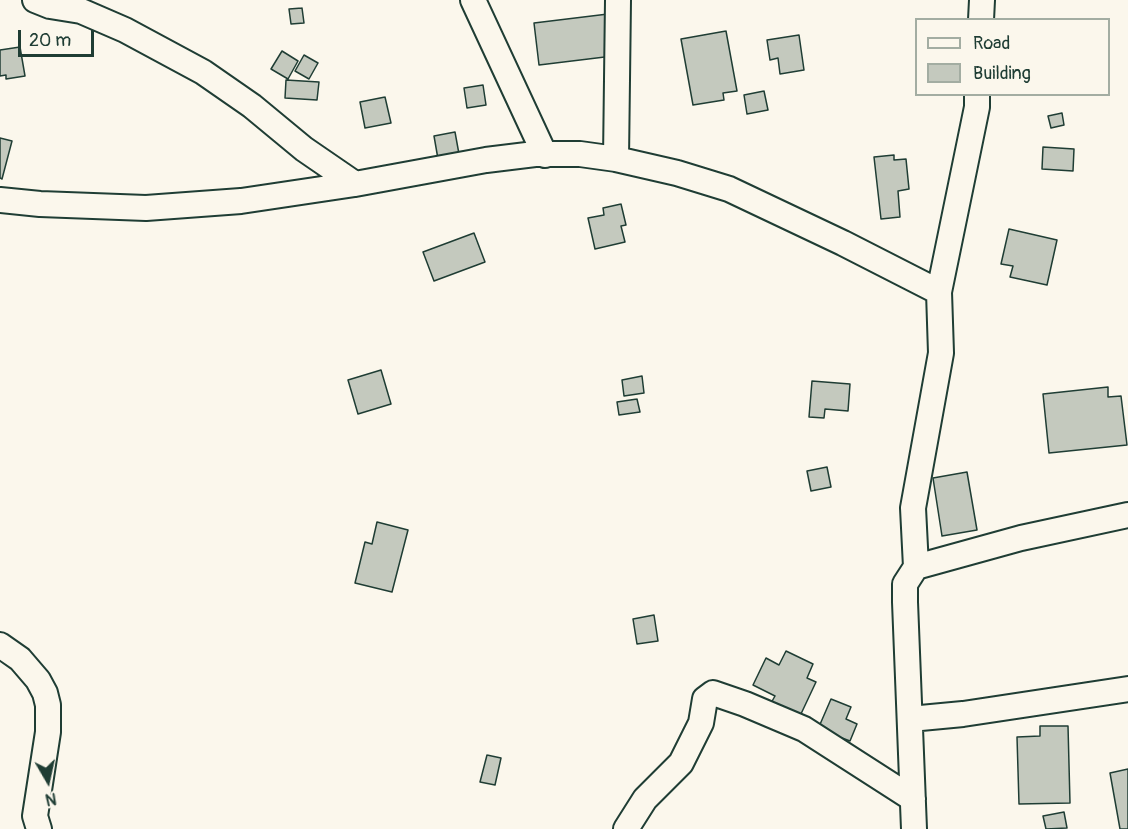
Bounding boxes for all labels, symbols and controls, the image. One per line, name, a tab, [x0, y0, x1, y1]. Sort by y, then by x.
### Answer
scale bar	[21, 18, 98, 56]
legend	[915, 18, 1110, 96]
text: 20 m	[29, 29, 71, 52]
text: Road	[973, 32, 1010, 55]
text: Building	[973, 62, 1031, 85]
north arrow	[18, 751, 78, 811]
text: N	[44, 788, 58, 810]

